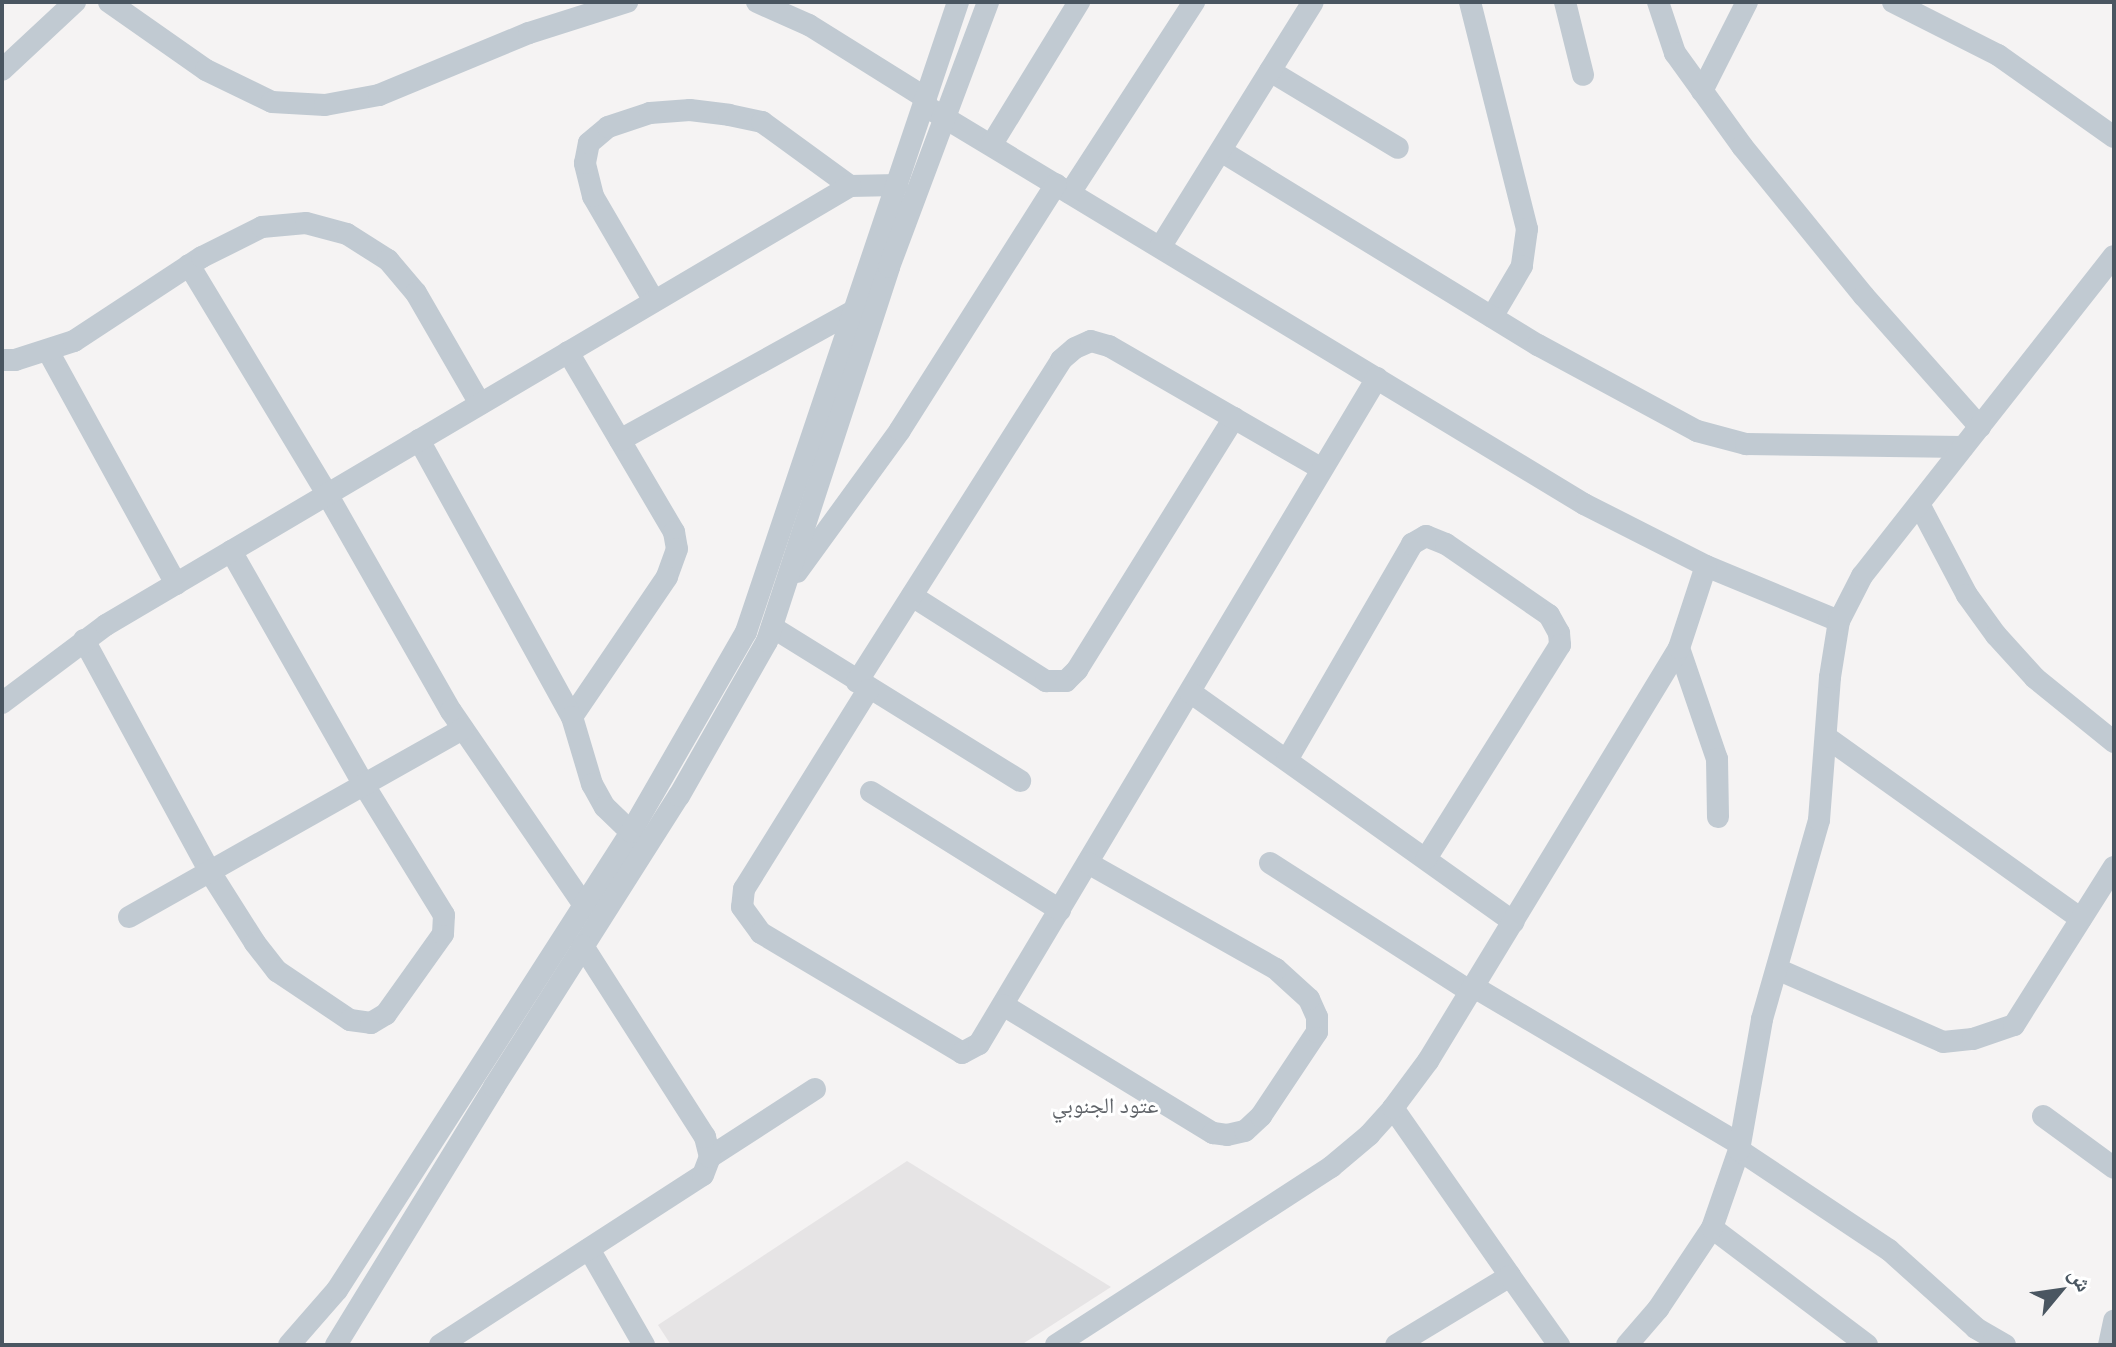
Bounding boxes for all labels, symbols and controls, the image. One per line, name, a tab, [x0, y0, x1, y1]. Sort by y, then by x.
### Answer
district label: عتود الجنوبي	[1052, 1092, 1158, 1118]
north arrow	[2020, 1251, 2100, 1331]
text: ش	[2064, 1262, 2099, 1296]

